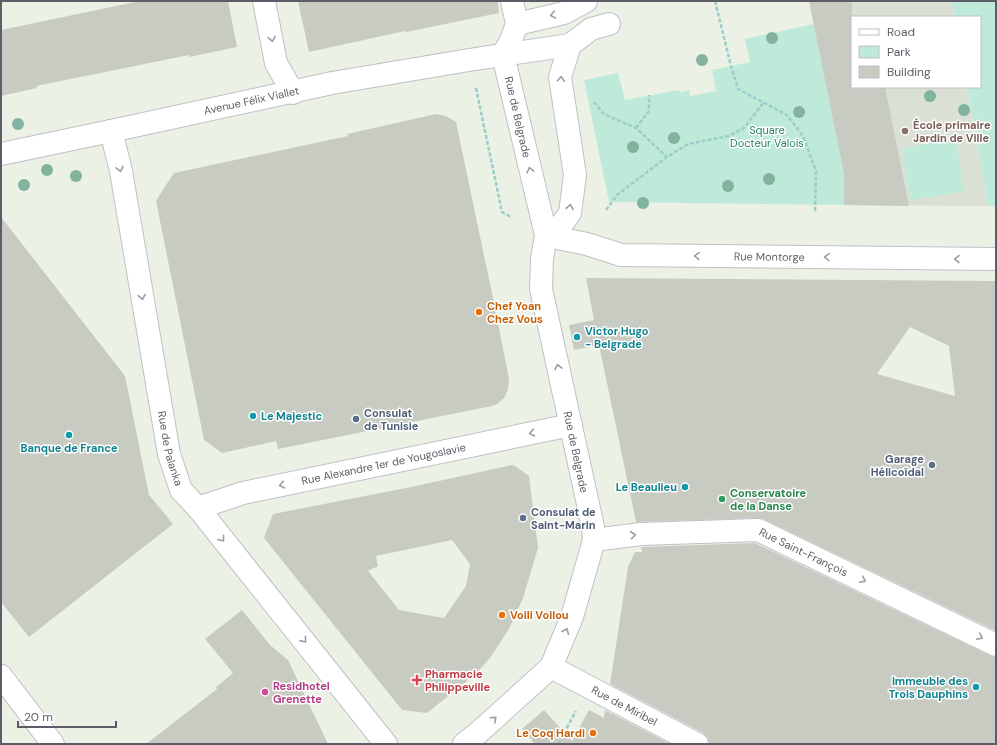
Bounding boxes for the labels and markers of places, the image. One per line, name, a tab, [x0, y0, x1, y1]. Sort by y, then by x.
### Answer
place label: École primaire Jardin de Ville	[913, 118, 991, 145]
marker: École primaire Jardin de Ville	[900, 126, 910, 136]
place label: Chef Yoan Chez Vous	[487, 299, 543, 326]
marker: Chef Yoan Chez Vous	[474, 307, 484, 317]
place label: Victor Hugo - Belgrade	[585, 324, 649, 351]
marker: Victor Hugo - Belgrade	[572, 332, 582, 342]
place label: Consulat de Tunisie	[364, 406, 419, 433]
place label: Le Majestic	[261, 409, 322, 423]
marker: Le Majestic	[248, 411, 258, 421]
marker: Consulat de Tunisie	[351, 414, 361, 424]
marker: Banque de France	[64, 430, 74, 440]
place label: Banque de France	[21, 441, 118, 455]
place label: Garage Hélicoïdal	[871, 452, 924, 479]
marker: Garage Hélicoïdal	[927, 460, 937, 470]
place label: Le Beaulieu	[616, 480, 677, 494]
marker: Le Beaulieu	[680, 482, 690, 492]
place label: Conservatoire de la Danse	[730, 486, 807, 513]
marker: Conservatoire de la Danse	[717, 494, 727, 504]
place label: Consulat de Saint-Marin	[531, 505, 596, 532]
marker: Consulat de Saint-Marin	[518, 513, 528, 523]
place label: Voili Voilou	[510, 608, 569, 622]
marker: Voili Voilou	[497, 610, 507, 620]
place label: Pharmacie Philippeville	[425, 667, 490, 694]
place label: Immeuble des Trois Dauphins	[889, 674, 968, 701]
marker: Pharmacie Philippeville	[412, 675, 422, 685]
place label: Residhotel Grenette	[273, 679, 330, 706]
marker: Immeuble des Trois Dauphins	[971, 682, 981, 692]
marker: Residhotel Grenette	[260, 687, 270, 697]
place label: Le Coq Hardi	[516, 726, 585, 740]
marker: Le Coq Hardi	[588, 728, 598, 738]

